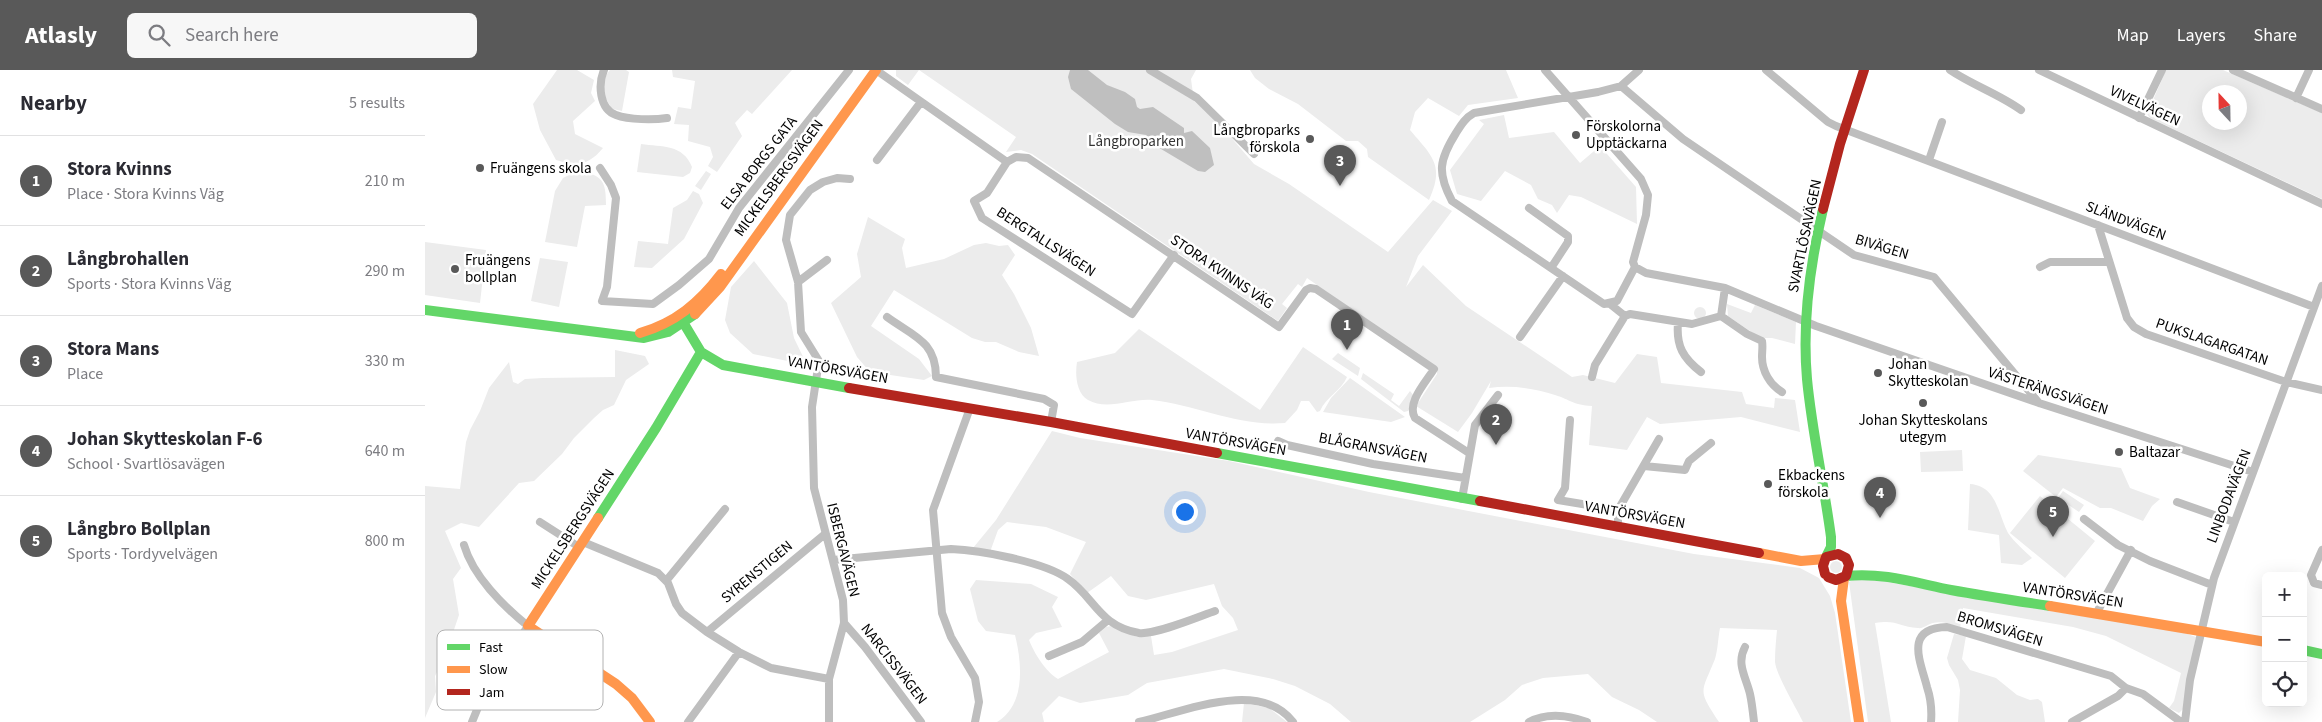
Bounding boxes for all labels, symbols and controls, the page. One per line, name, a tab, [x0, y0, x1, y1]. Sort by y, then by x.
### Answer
search box	[127, 13, 477, 58]
text: Atlasly	[25, 18, 97, 53]
icon: search	[145, 21, 173, 49]
text: Search here	[185, 22, 279, 49]
text: Map	[2117, 23, 2149, 48]
text: Layers	[2177, 23, 2226, 48]
text: Share	[2254, 23, 2297, 48]
street label: VIVELVÄGEN	[2106, 80, 2184, 132]
north arrow	[2202, 85, 2247, 130]
text: Nearby	[20, 88, 87, 118]
text: 5 results	[349, 92, 405, 114]
street label: ELSA BORGS GATA	[716, 111, 803, 214]
street label: MICKELSBERGSVÄGEN	[729, 115, 829, 241]
place label: Förskolorna Upptäckarna	[1586, 116, 1667, 154]
place label: Långbroparks förskola	[1213, 120, 1300, 158]
marker: Förskolorna Upptäckarna	[1570, 129, 1582, 141]
park label: Långbroparken	[1088, 131, 1184, 152]
marker: Långbroparks förskola	[1304, 133, 1316, 145]
pin: 3	[1324, 145, 1356, 186]
text: Stora Kvinns	[67, 156, 172, 183]
place label: Fruängens skola	[490, 158, 591, 179]
marker: Fruängens skola	[474, 162, 486, 174]
text: 1	[32, 170, 40, 192]
text: 210 m	[365, 170, 405, 192]
street label: SVARTLÖSAVÄGEN	[1783, 177, 1827, 295]
text: Place · Stora Kvinns Väg	[67, 183, 224, 205]
street label: SLÄNDVÄGEN	[2083, 196, 2169, 246]
street label: BERGTALLSVÄGEN	[992, 202, 1100, 282]
street label: BIVÄGEN	[1853, 229, 1911, 265]
street label: STORA KVINNS VÄG	[1166, 230, 1278, 314]
text: Långbrohallen	[67, 246, 189, 273]
place label: Fruängens bollplan	[465, 250, 531, 288]
text: 2	[32, 260, 40, 282]
text: 290 m	[365, 260, 405, 282]
marker: Fruängens bollplan	[449, 263, 461, 275]
text: Sports · Stora Kvinns Väg	[67, 273, 231, 295]
pin: 1	[1331, 309, 1363, 350]
street label: PUKSLAGARGATAN	[2153, 313, 2271, 371]
text: Stora Mans	[67, 336, 159, 363]
text: 3	[32, 350, 40, 372]
text: 330 m	[365, 350, 405, 372]
street label: VANTÖRSVÄGEN	[786, 351, 890, 389]
place label: Johan Skytteskolan	[1888, 354, 1969, 392]
street label: VÄSTERÄNGSVÄGEN	[1985, 362, 2111, 420]
text: Place	[67, 363, 103, 385]
marker: Johan Skytteskolan	[1872, 367, 1884, 379]
marker: Johan Skytteskolans utegym	[1917, 397, 1929, 409]
pin: 2	[1480, 404, 1512, 445]
place label: Johan Skytteskolans utegym	[1858, 410, 1988, 448]
street label: VANTÖRSVÄGEN	[1184, 423, 1288, 461]
text: Johan Skytteskolan F-6	[67, 426, 263, 453]
street label: BLÅGRANSVÄGEN	[1317, 427, 1429, 469]
text: 4	[32, 440, 40, 462]
text: 640 m	[365, 440, 405, 462]
place label: Baltazar	[2129, 442, 2181, 463]
marker: Baltazar	[2113, 446, 2125, 458]
street label: LINBODAVÄGEN	[2201, 446, 2257, 546]
text: School · Svartlösavägen	[67, 453, 225, 475]
street label: MICKELSBERGSVÄGEN	[526, 465, 620, 593]
place label: Ekbackens förskola	[1778, 465, 1845, 503]
pin: 4	[1864, 477, 1896, 518]
marker: Ekbackens förskola	[1762, 478, 1774, 490]
street label: VANTÖRSVÄGEN	[1583, 496, 1687, 534]
pin: 5	[2037, 496, 2069, 537]
your location	[1172, 499, 1198, 525]
street label: ISBERGAVÄGEN	[821, 501, 865, 599]
text: Långbro Bollplan	[67, 516, 211, 543]
text: 5	[32, 530, 40, 552]
text: 800 m	[365, 530, 405, 552]
street label: SYRENSTIGEN	[717, 536, 797, 608]
text: Sports · Tordyvelvägen	[67, 543, 218, 565]
map controls	[2262, 572, 2307, 707]
button: +	[2262, 572, 2307, 617]
street label: VANTÖRSVÄGEN	[2021, 577, 2125, 613]
street label: BROMSVÄGEN	[1955, 606, 2045, 652]
button: −	[2262, 617, 2307, 662]
street label: NARCISSVÄGEN	[856, 619, 932, 709]
legend	[437, 630, 603, 710]
text: Fast	[479, 638, 503, 658]
text: Slow	[479, 660, 508, 680]
button: locate	[2262, 662, 2307, 707]
text: Jam	[479, 683, 504, 703]

